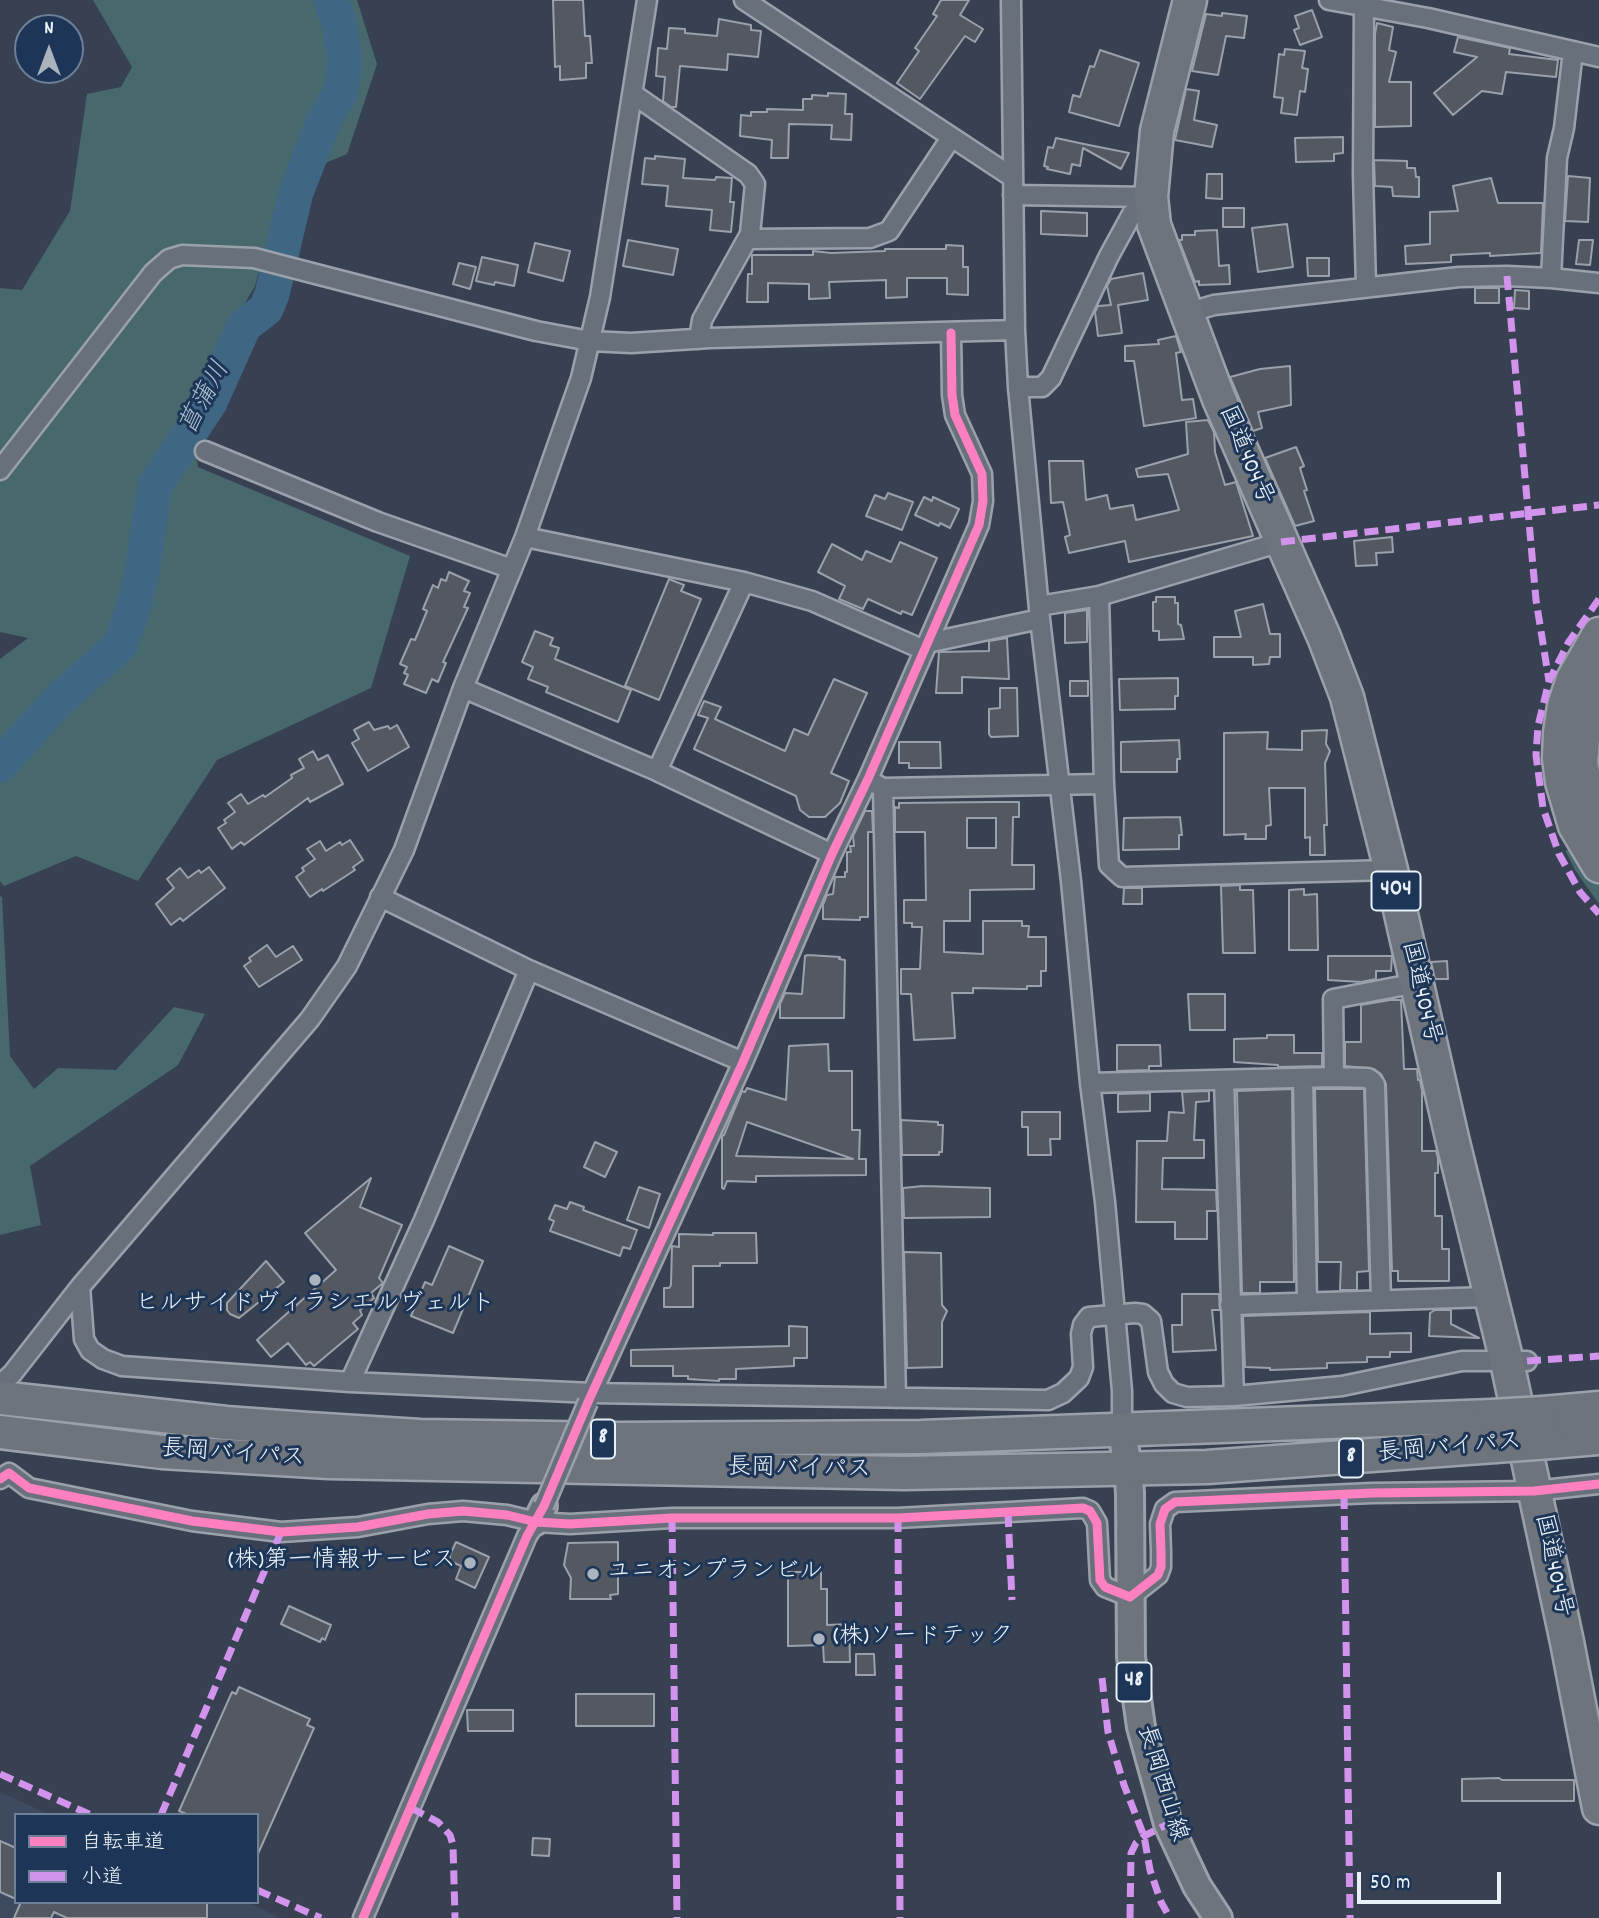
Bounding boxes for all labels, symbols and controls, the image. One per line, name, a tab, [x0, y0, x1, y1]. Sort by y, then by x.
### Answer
north arrow	[14, 14, 84, 84]
text: N	[44, 16, 54, 43]
water label: 菖蒲川	[175, 357, 239, 441]
street label: 国道404号	[1210, 402, 1278, 510]
road number: 404	[1372, 872, 1420, 911]
street label: 国道404号	[1393, 939, 1445, 1047]
marker: ヒルサイドヴィラシエルヴェルト	[307, 1272, 323, 1288]
place label: ヒルサイドヴィラシエルヴェルト	[135, 1292, 495, 1320]
road number: 8	[591, 1420, 615, 1458]
street label: 長岡バイパス	[1377, 1429, 1523, 1471]
street label: 長岡バイパス	[160, 1437, 306, 1475]
road number: 8	[1339, 1438, 1363, 1478]
street label: 長岡バイパス	[727, 1455, 871, 1487]
street label: 国道404号	[1526, 1512, 1576, 1620]
place label: (株)第一情報サービス	[228, 1549, 456, 1577]
marker: (株)第一情報サービス	[462, 1555, 478, 1571]
place label: ユニオンプランビル	[607, 1560, 823, 1588]
marker: ユニオンプランビル	[585, 1566, 601, 1582]
place label: (株)ソードテック	[833, 1625, 1013, 1653]
marker: (株)ソードテック	[811, 1631, 827, 1647]
road number: 48	[1116, 1662, 1152, 1702]
street label: 長岡西山線	[1129, 1722, 1191, 1846]
legend	[14, 1813, 259, 1904]
text: 自転車道	[81, 1829, 165, 1859]
scale bar	[1361, 1858, 1504, 1902]
text: 小道	[81, 1864, 123, 1894]
text: 50 m	[1370, 1869, 1410, 1899]

